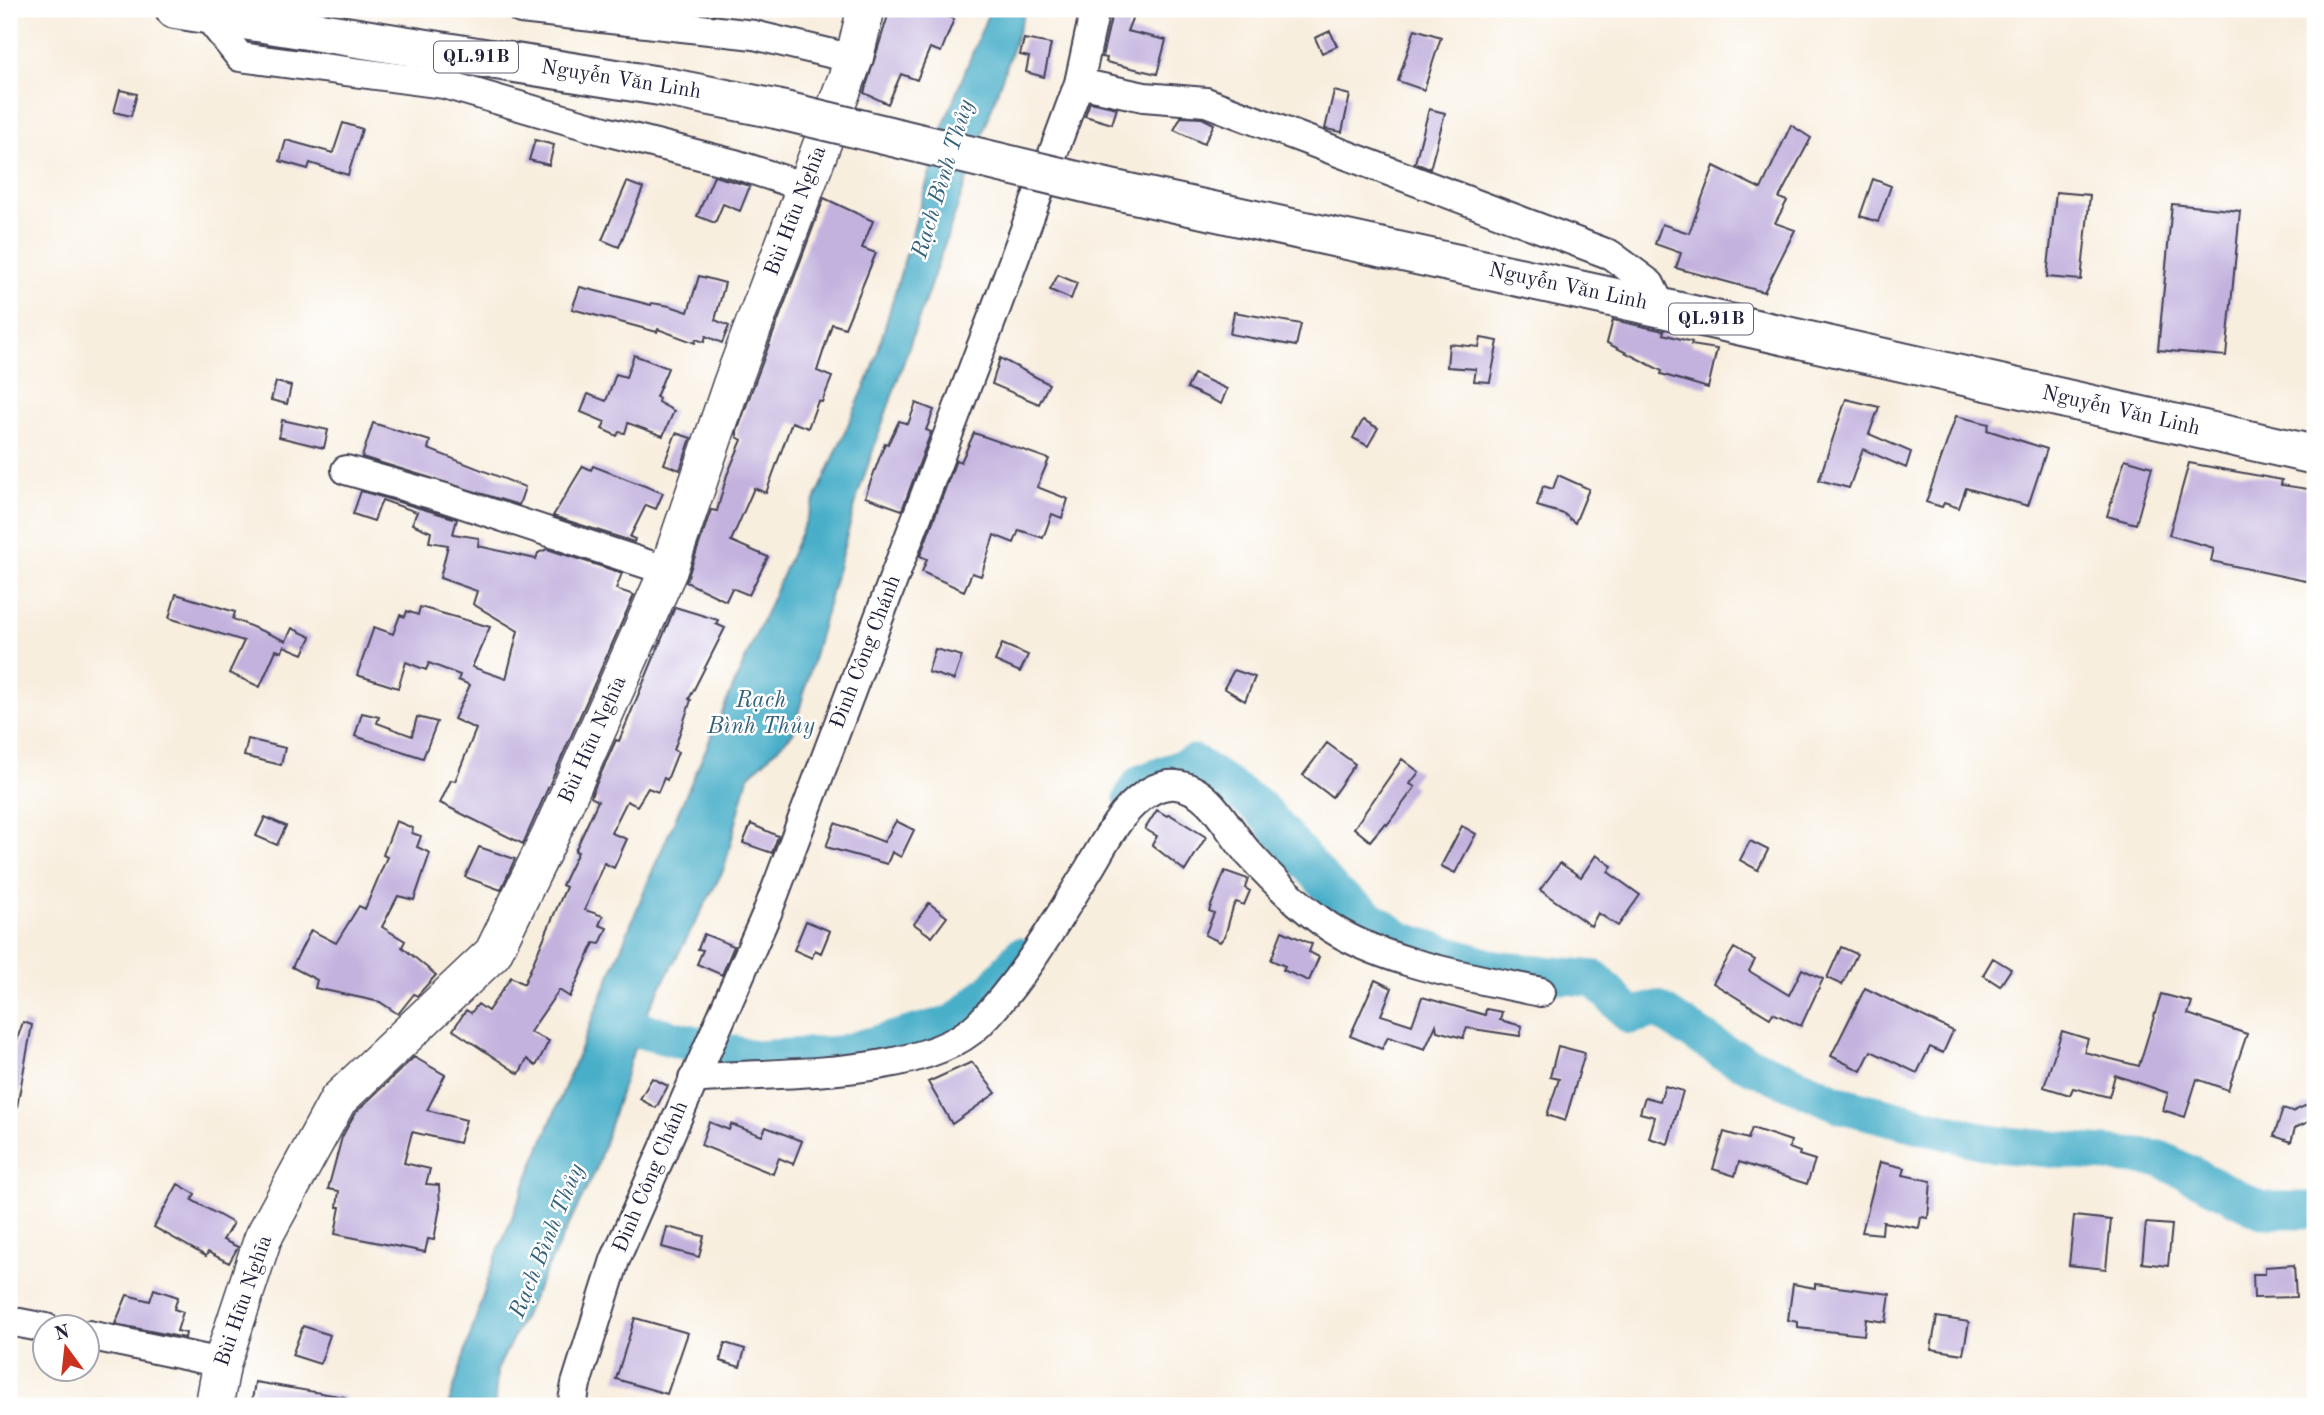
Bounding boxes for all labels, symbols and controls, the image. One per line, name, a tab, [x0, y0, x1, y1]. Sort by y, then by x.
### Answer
road number: QL.91B	[434, 41, 518, 72]
street label: Nguyễn Văn Linh	[540, 55, 703, 103]
water label: Rạch Bình Thủy	[908, 97, 979, 262]
street label: Bùi Hữu Nghĩa	[762, 143, 830, 279]
street label: Nguyễn Văn Linh	[1487, 258, 1650, 314]
road number: QL.91B	[1669, 304, 1753, 334]
street label: Nguyễn Văn Linh	[2040, 381, 2203, 439]
street label: Đinh Công Chánh	[827, 573, 905, 731]
street label: Bùi Hữu Nghĩa	[556, 673, 630, 807]
water label: Rạch Bình Thủy	[706, 689, 815, 739]
street label: Đinh Công Chánh	[610, 1098, 692, 1256]
water label: Rạch Bình Thủy	[505, 1160, 589, 1323]
street label: Bùi Hữu Nghĩa	[212, 1233, 276, 1369]
north arrow	[32, 1314, 102, 1384]
text: N	[53, 1323, 72, 1345]

